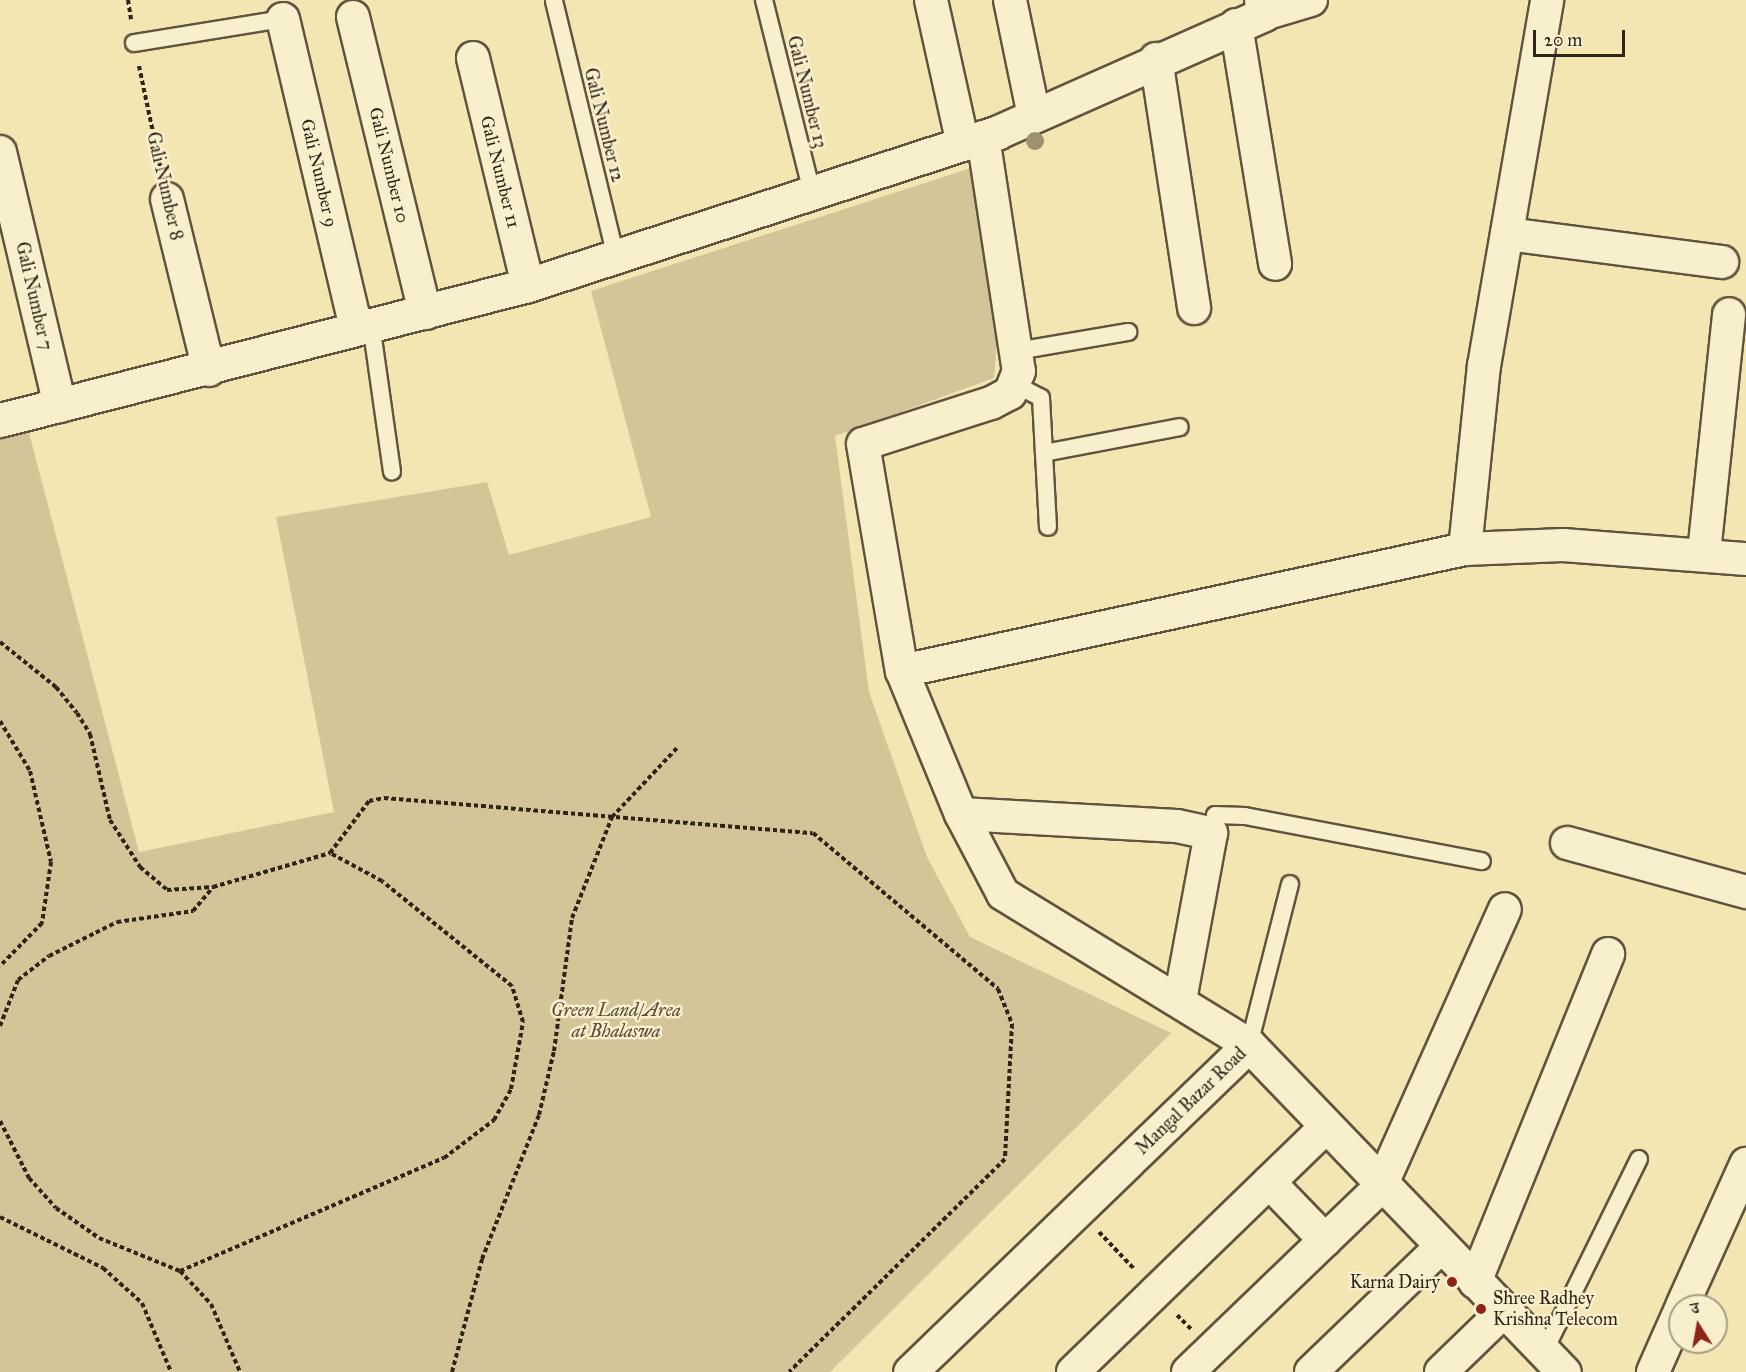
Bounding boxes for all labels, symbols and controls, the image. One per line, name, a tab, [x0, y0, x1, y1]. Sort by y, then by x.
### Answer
scale bar	[1536, 18, 1628, 56]
text: 20 m	[1544, 29, 1582, 51]
street label: Gali Number 13	[783, 33, 831, 151]
street label: Gali Number 12	[579, 66, 629, 184]
street label: Gali Number 10	[364, 105, 414, 225]
street label: Gali Number 11	[476, 114, 524, 230]
street label: Gali Number 9	[296, 117, 342, 229]
street label: Gali Number 8	[142, 130, 188, 242]
street label: Gali Number 7	[11, 240, 57, 352]
park label: Green Land/Area at Bhalaswa	[551, 1000, 681, 1042]
street label: Mangal Bazar Road	[1131, 1043, 1251, 1159]
place label: Karna Dairy	[1350, 1271, 1440, 1293]
marker: Karna Dairy	[1445, 1275, 1459, 1289]
place label: Shree Radhey Krishna Telecom	[1493, 1288, 1618, 1330]
north arrow	[1668, 1294, 1728, 1354]
text: उ	[1689, 1298, 1701, 1318]
marker: Shree Radhey Krishna Telecom	[1474, 1302, 1488, 1316]

